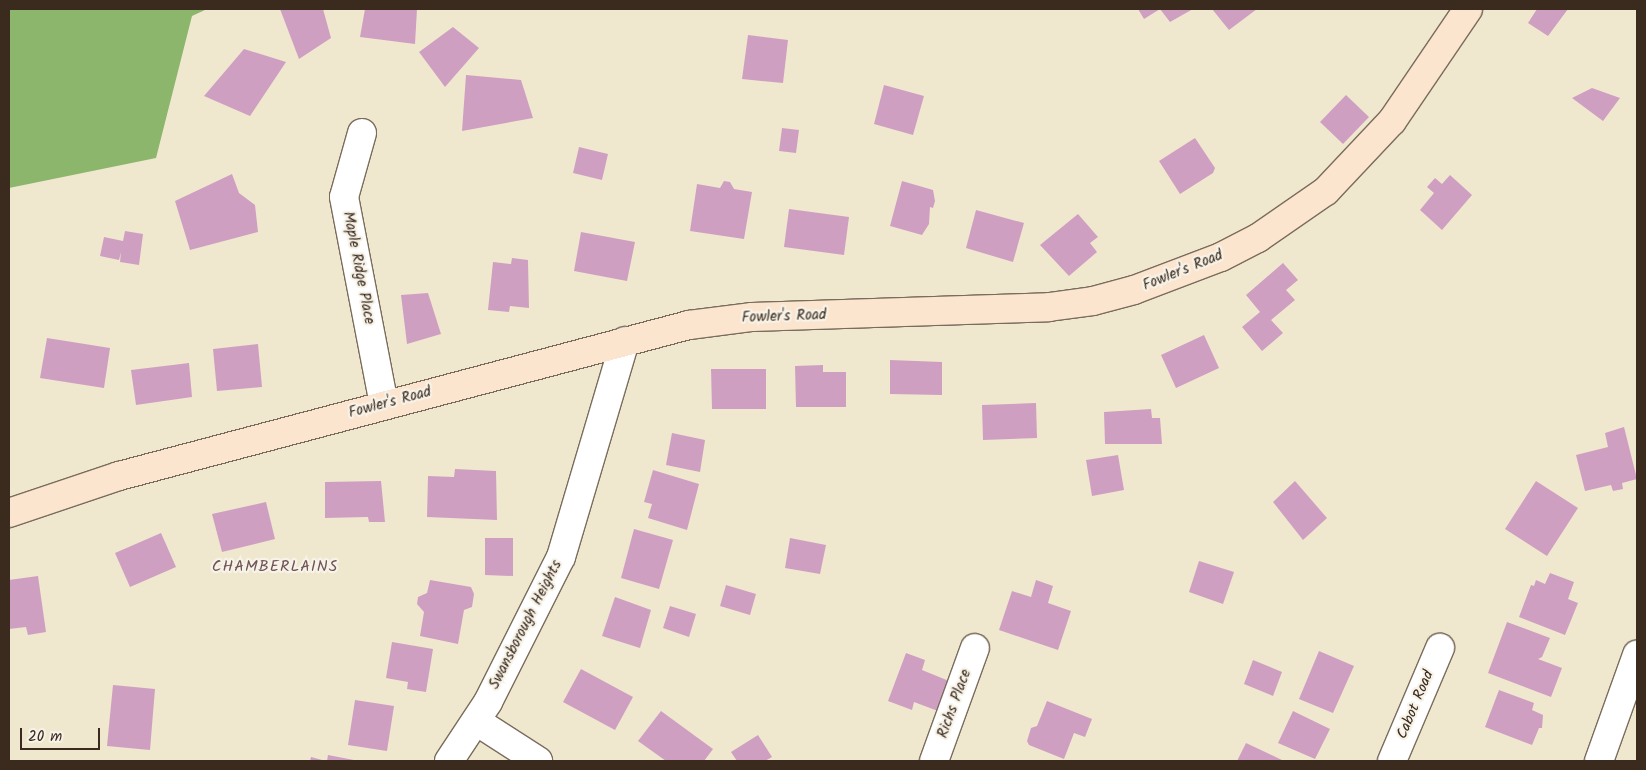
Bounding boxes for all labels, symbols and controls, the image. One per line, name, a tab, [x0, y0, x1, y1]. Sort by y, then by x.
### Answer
street label: Maple Ridge Place	[338, 210, 378, 326]
street label: Fowler's Road	[1140, 247, 1226, 295]
street label: Fowler's Road	[741, 307, 827, 327]
street label: Fowler's Road	[347, 383, 433, 423]
district label: CHAMBERLAINS	[210, 557, 340, 577]
street label: Swansborough Heights	[486, 558, 566, 692]
street label: Richs Place	[934, 667, 976, 741]
street label: Cabot Road	[1394, 668, 1438, 742]
scale bar	[22, 718, 102, 750]
text: 20 m	[28, 725, 62, 749]

